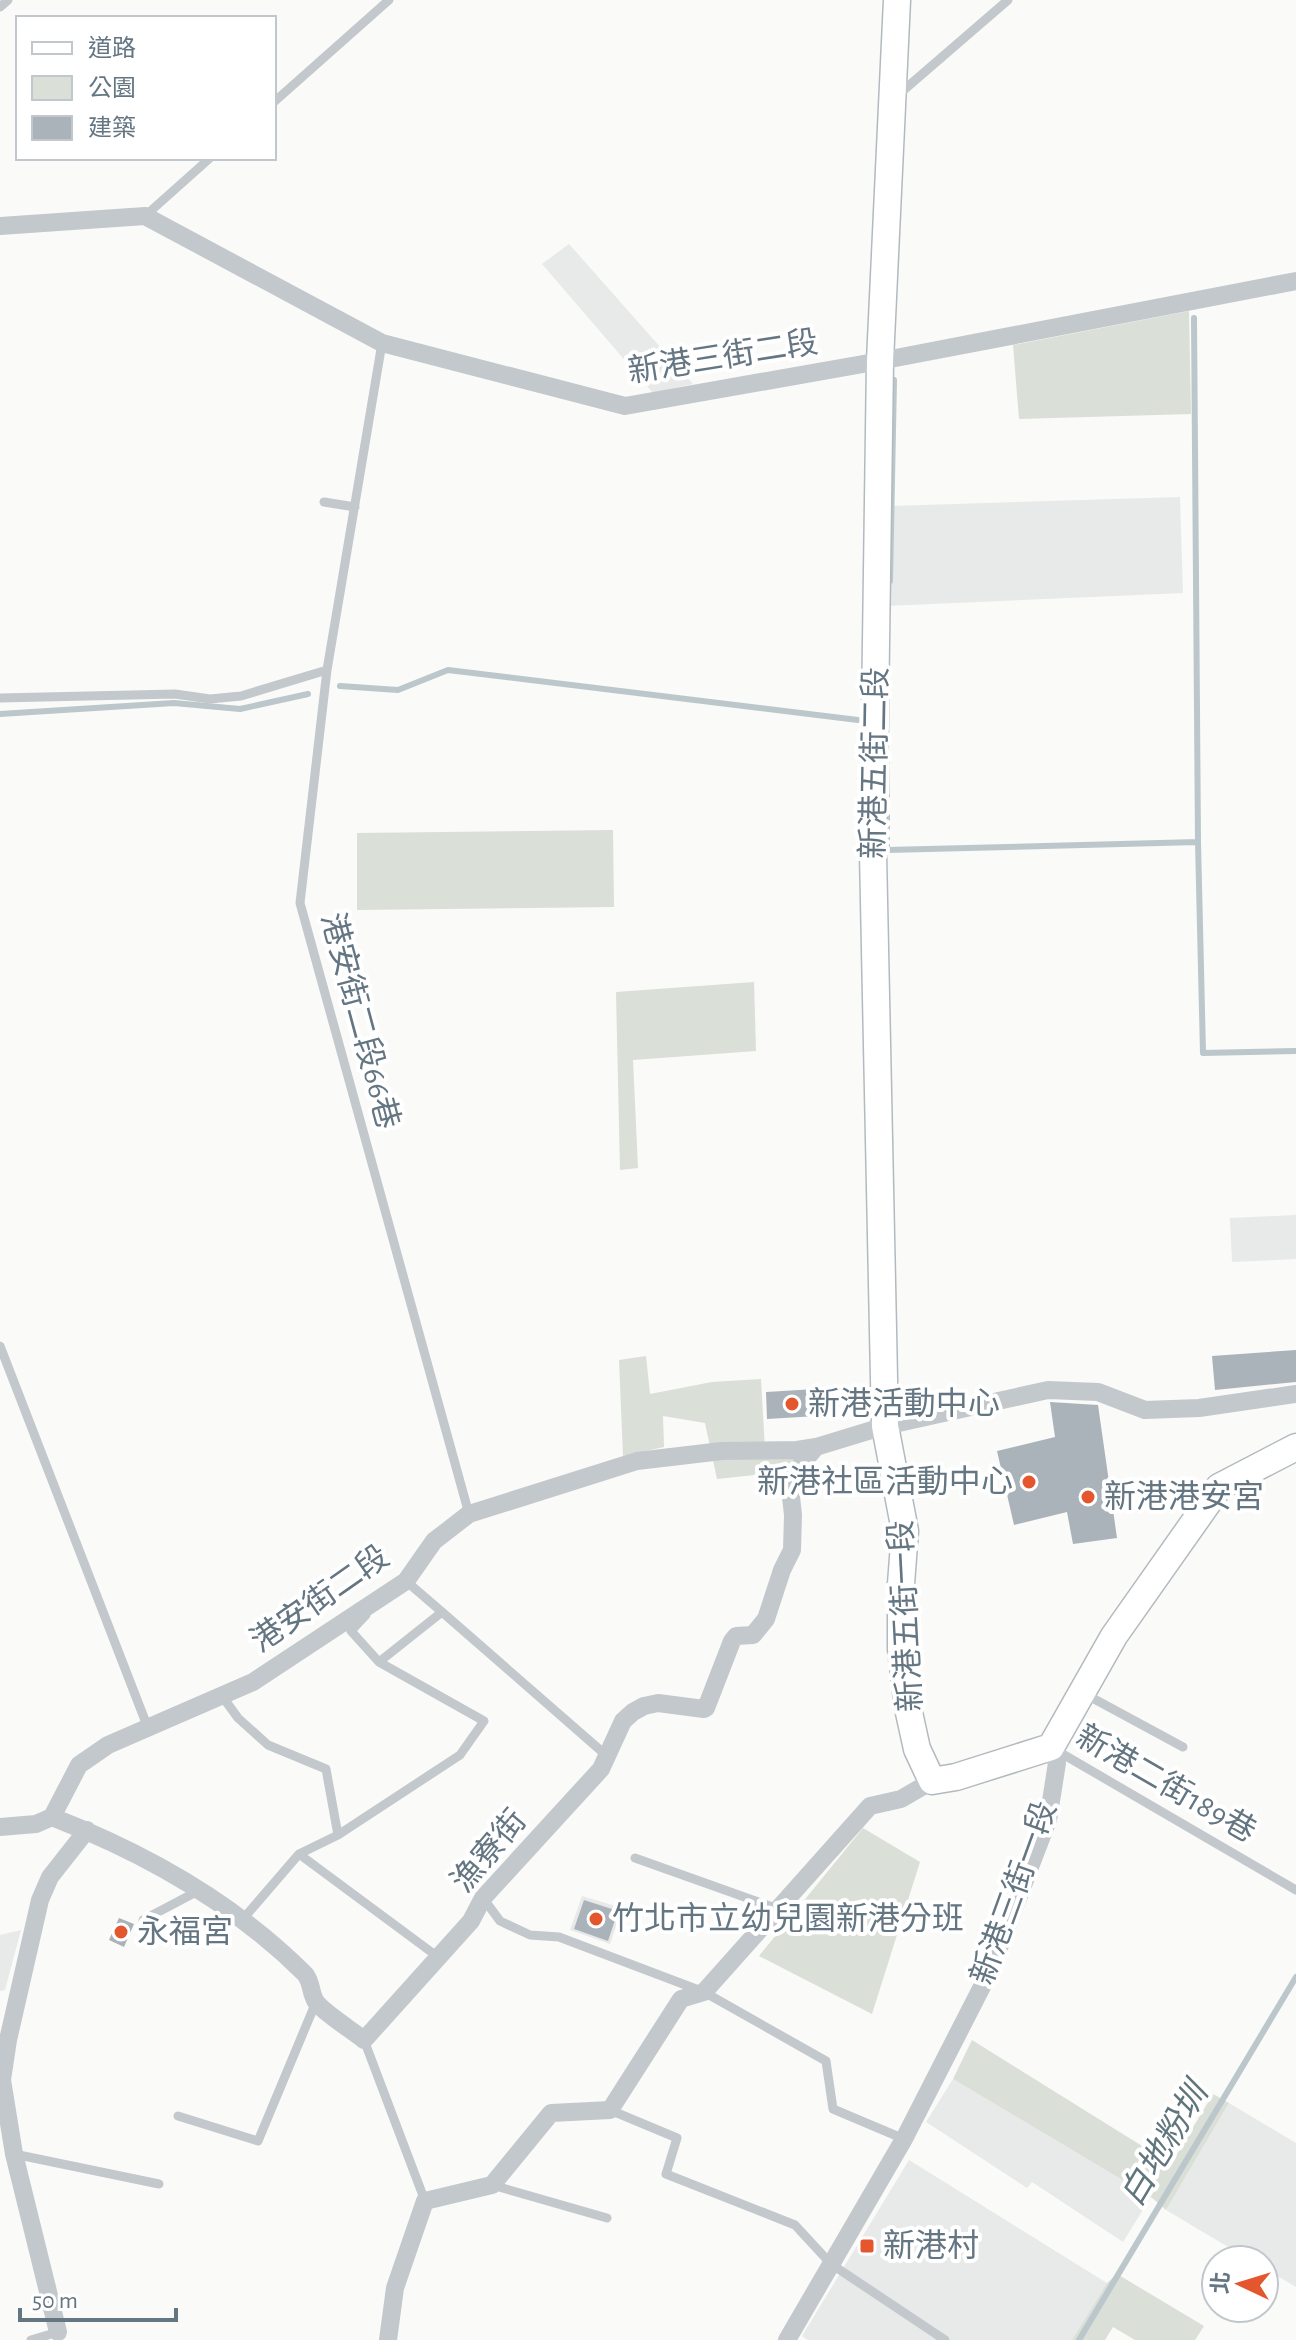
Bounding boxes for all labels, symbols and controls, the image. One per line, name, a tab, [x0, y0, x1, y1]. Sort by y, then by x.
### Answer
legend	[16, 16, 276, 160]
text: 道路	[88, 35, 136, 61]
text: 公園	[88, 76, 136, 101]
text: 建築	[88, 115, 136, 141]
street label: 新港三街二段	[625, 324, 820, 388]
street label: 新港五街二段	[855, 667, 893, 859]
street label: 港安街二段66巷	[316, 909, 406, 1132]
place label: 新港活動中心	[808, 1386, 1000, 1420]
marker: 新港活動中心	[783, 1395, 801, 1413]
place label: 新港社區活動中心	[757, 1464, 1013, 1498]
marker: 新港社區活動中心	[1020, 1473, 1038, 1491]
place label: 新港港安宮	[1104, 1479, 1264, 1513]
marker: 新港港安宮	[1079, 1488, 1097, 1506]
street label: 新港五街一段	[883, 1519, 927, 1713]
street label: 港安街二段	[244, 1538, 395, 1658]
street label: 新港二街189巷	[1071, 1718, 1262, 1848]
street label: 新港三街一段	[964, 1797, 1062, 1989]
street label: 漁寮街	[445, 1803, 532, 1898]
place label: 竹北市立幼兒園新港分班	[612, 1901, 964, 1935]
marker: 竹北市立幼兒園新港分班	[587, 1910, 605, 1928]
place label: 永福宮	[137, 1914, 233, 1948]
marker: 永福宮	[112, 1923, 130, 1941]
water label: 白地粉圳	[1114, 2073, 1217, 2212]
place label: 新港村	[883, 2228, 979, 2262]
marker: 新港村	[858, 2237, 876, 2255]
north arrow	[1200, 2244, 1280, 2324]
text: 北	[1208, 2271, 1233, 2294]
scale bar	[20, 2272, 176, 2322]
text: 50 m	[32, 2289, 78, 2313]

